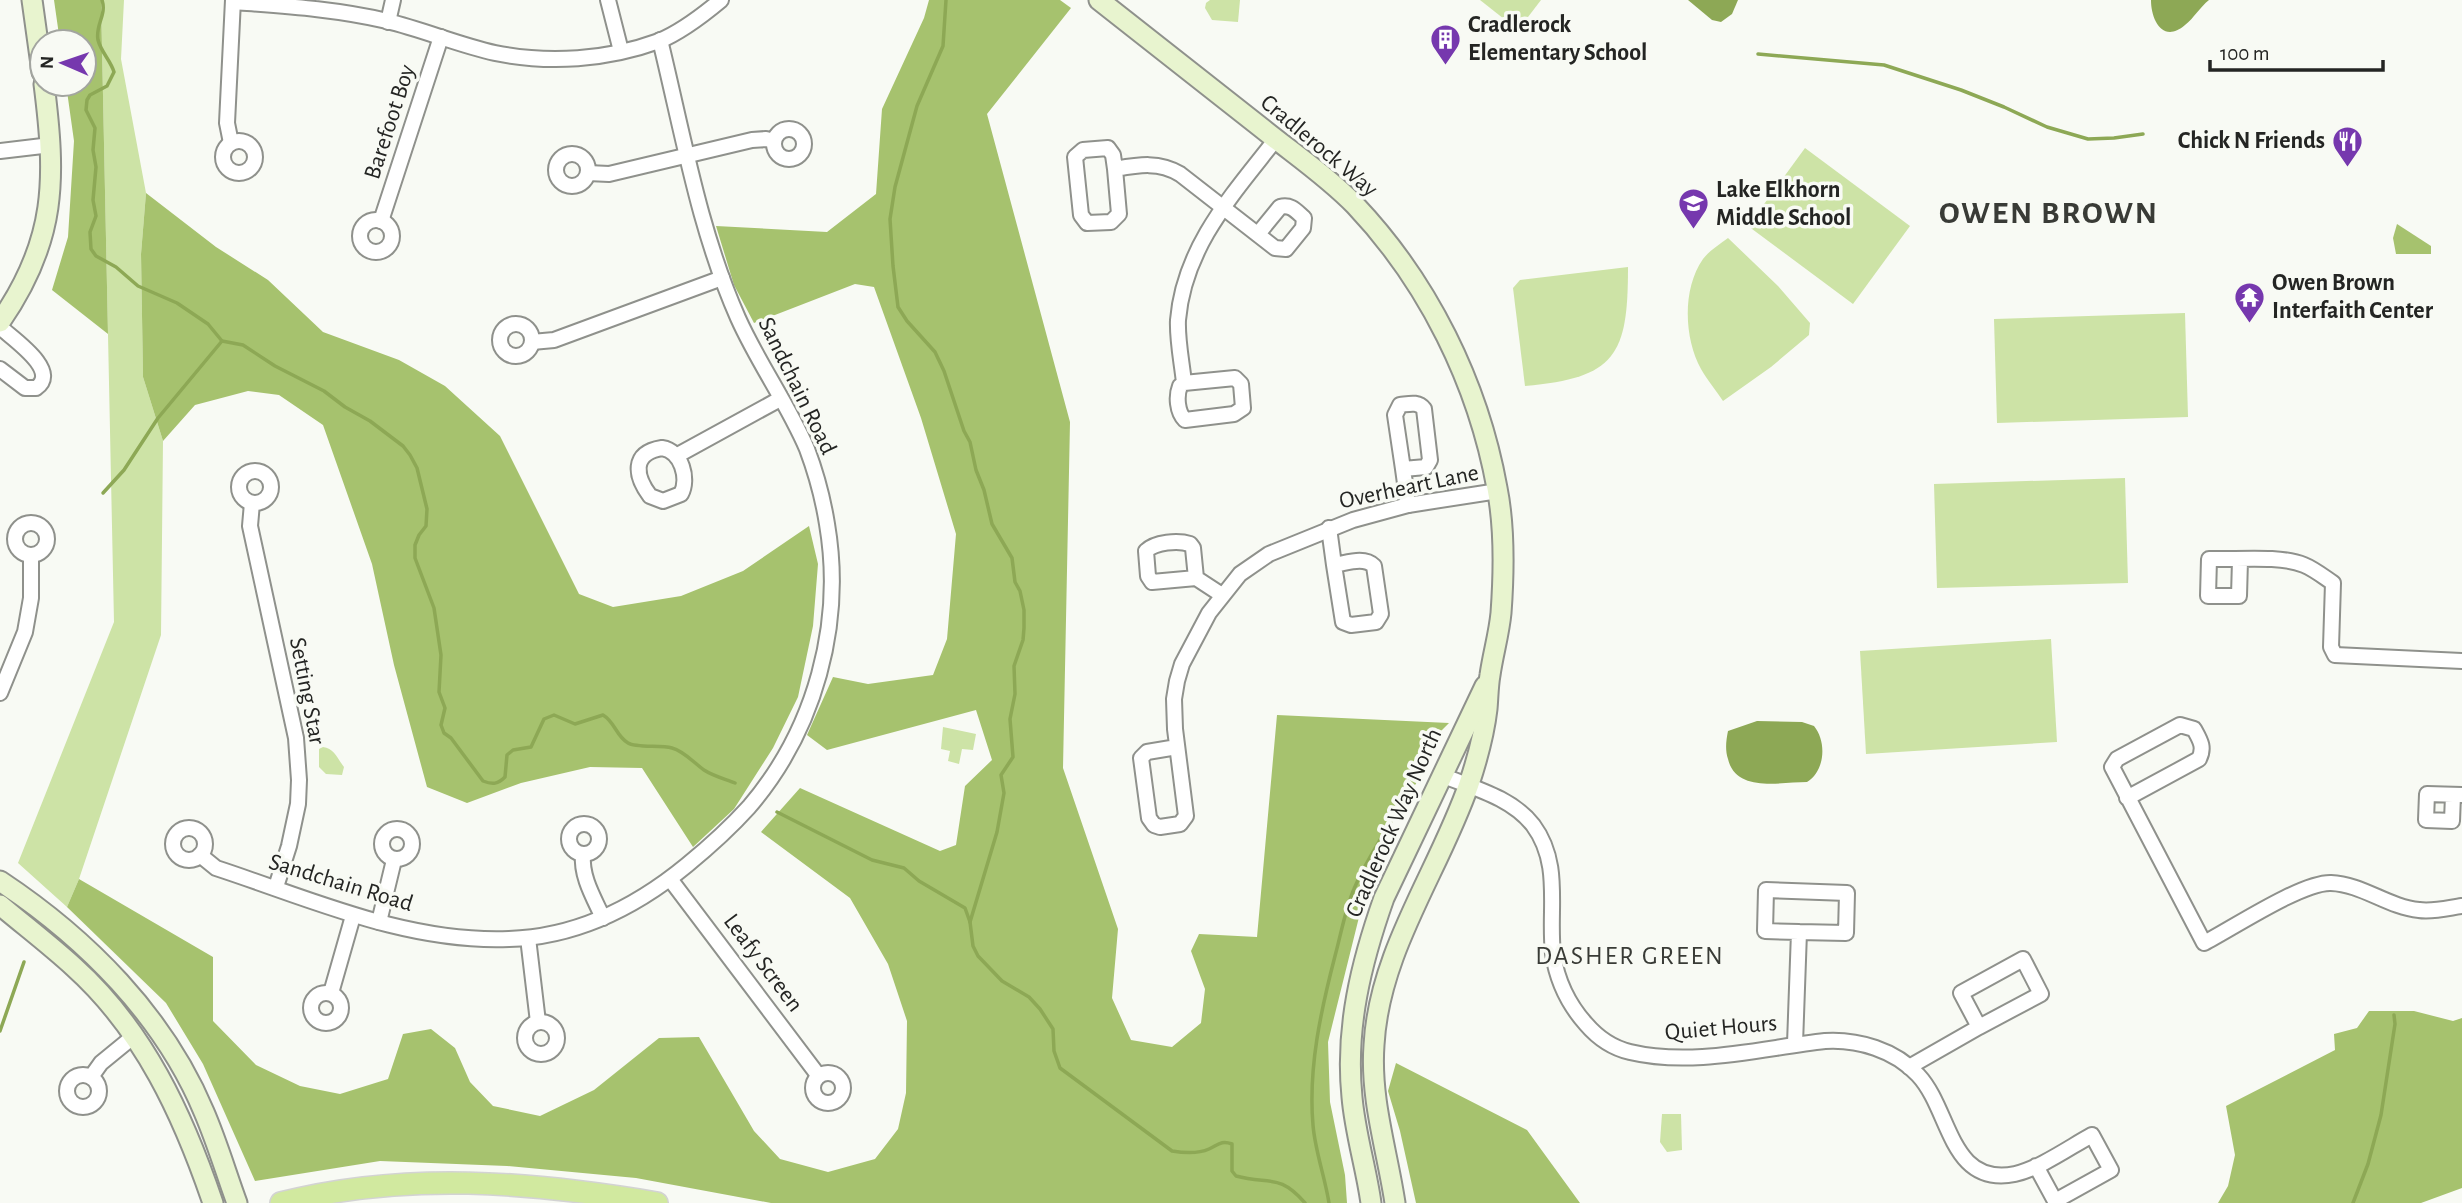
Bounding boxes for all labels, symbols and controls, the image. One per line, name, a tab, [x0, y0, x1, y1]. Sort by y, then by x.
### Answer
place label: Cradlerock Elementary School	[1468, 13, 1647, 65]
building icon: Cradlerock Elementary School	[1428, 22, 1462, 66]
north arrow	[28, 28, 98, 98]
scale bar	[2210, 28, 2383, 72]
text: 100 m	[2220, 43, 2270, 64]
text: N	[38, 56, 57, 69]
street label: Barefoot Boy	[360, 62, 420, 182]
street label: Cradlerock Way	[1256, 90, 1382, 202]
restaurant icon: Chick N Friends	[2331, 124, 2365, 168]
place label: Chick N Friends	[2178, 129, 2325, 153]
place label: Lake Elkhorn Middle School	[1716, 178, 1851, 230]
school or university icon: Lake Elkhorn Middle School	[1676, 187, 1710, 231]
district label: OWEN BROWN	[1939, 197, 2159, 229]
place label: Owen Brown Interfaith Center	[2272, 271, 2434, 323]
temple icon: Owen Brown Interfaith Center	[2232, 280, 2266, 324]
street label: Sandchain Road	[754, 314, 840, 458]
street label: Overheart Lane	[1337, 461, 1481, 513]
street label: Setting Star	[285, 635, 329, 747]
street label: Cradlerock Way North	[1342, 725, 1446, 921]
street label: Sandchain Road	[266, 850, 416, 916]
street label: Leafy Screen	[719, 910, 807, 1016]
district label: DASHER GREEN	[1535, 943, 1725, 969]
street label: Quiet Hours	[1664, 1011, 1778, 1045]

